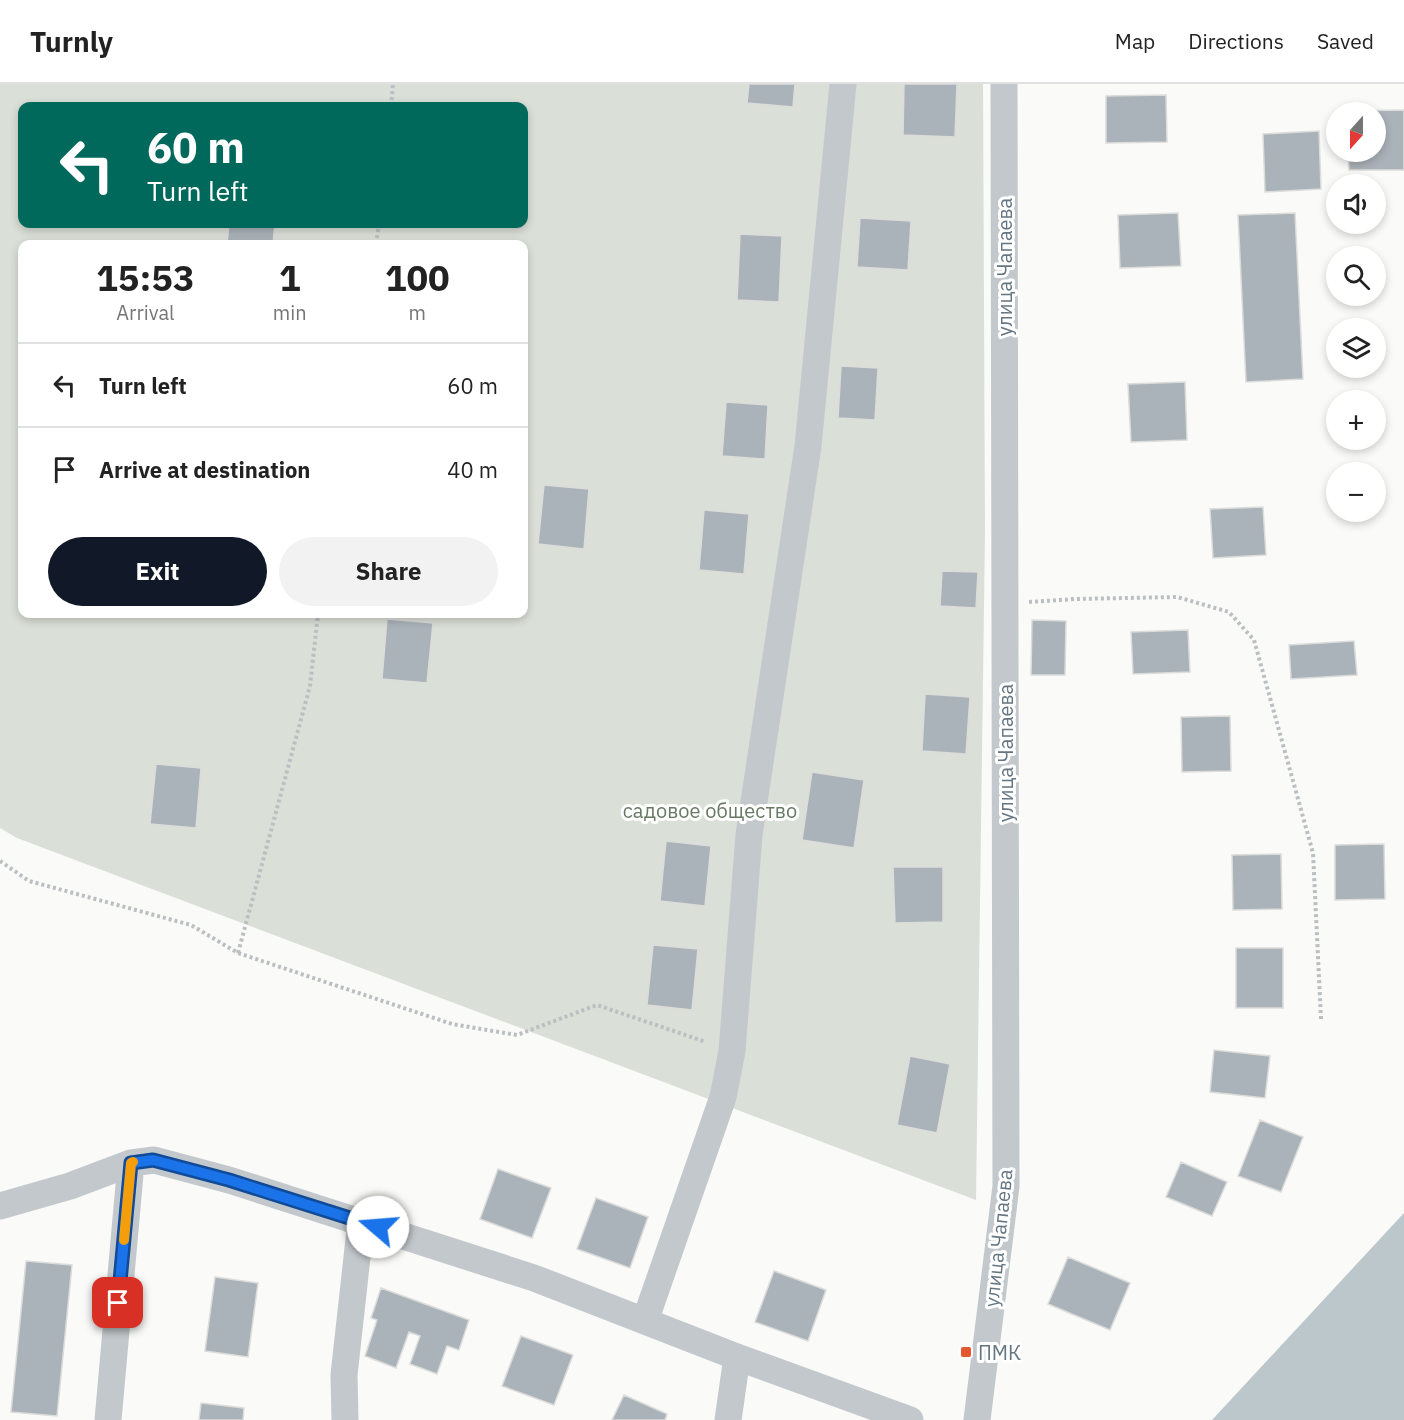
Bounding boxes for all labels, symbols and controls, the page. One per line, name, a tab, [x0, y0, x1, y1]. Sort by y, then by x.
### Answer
text: Turnly	[30, 23, 113, 60]
text: Map	[1115, 27, 1155, 55]
text: Directions	[1188, 27, 1284, 55]
text: Saved	[1317, 27, 1374, 55]
north arrow	[1326, 102, 1386, 162]
map controls	[1326, 102, 1386, 522]
text: 60 m	[147, 120, 245, 175]
icon: left	[48, 126, 126, 204]
text: Turn left	[147, 173, 248, 208]
button: sound	[1326, 174, 1386, 234]
street label: улица Чапаева	[991, 197, 1018, 336]
button: search	[1326, 246, 1386, 306]
text: 15:53	[96, 254, 195, 301]
text: 1	[279, 254, 301, 301]
text: 100	[385, 254, 450, 301]
text: Arrival	[116, 299, 175, 326]
text: min	[273, 299, 307, 326]
text: m	[409, 299, 426, 326]
button: layers	[1326, 318, 1386, 378]
icon: left	[48, 369, 81, 402]
text: Turn left	[99, 371, 187, 400]
text: 60 m	[447, 371, 498, 400]
button: +	[1326, 390, 1386, 450]
icon: arrive	[48, 453, 81, 486]
text: Arrive at destination	[99, 455, 310, 484]
text: 40 m	[447, 455, 498, 484]
button: −	[1326, 462, 1386, 522]
button: Exit	[48, 537, 267, 606]
button: Share	[279, 537, 498, 606]
street label: улица Чапаева	[992, 683, 1019, 822]
park label: садовое общество	[623, 797, 797, 824]
street label: улица Чапаева	[977, 1167, 1019, 1308]
position arrow	[346, 1195, 410, 1259]
pin	[92, 1277, 143, 1328]
icon: arrive	[101, 1286, 134, 1319]
place label: ПМК	[978, 1339, 1021, 1366]
marker: ПМК	[959, 1345, 973, 1359]

